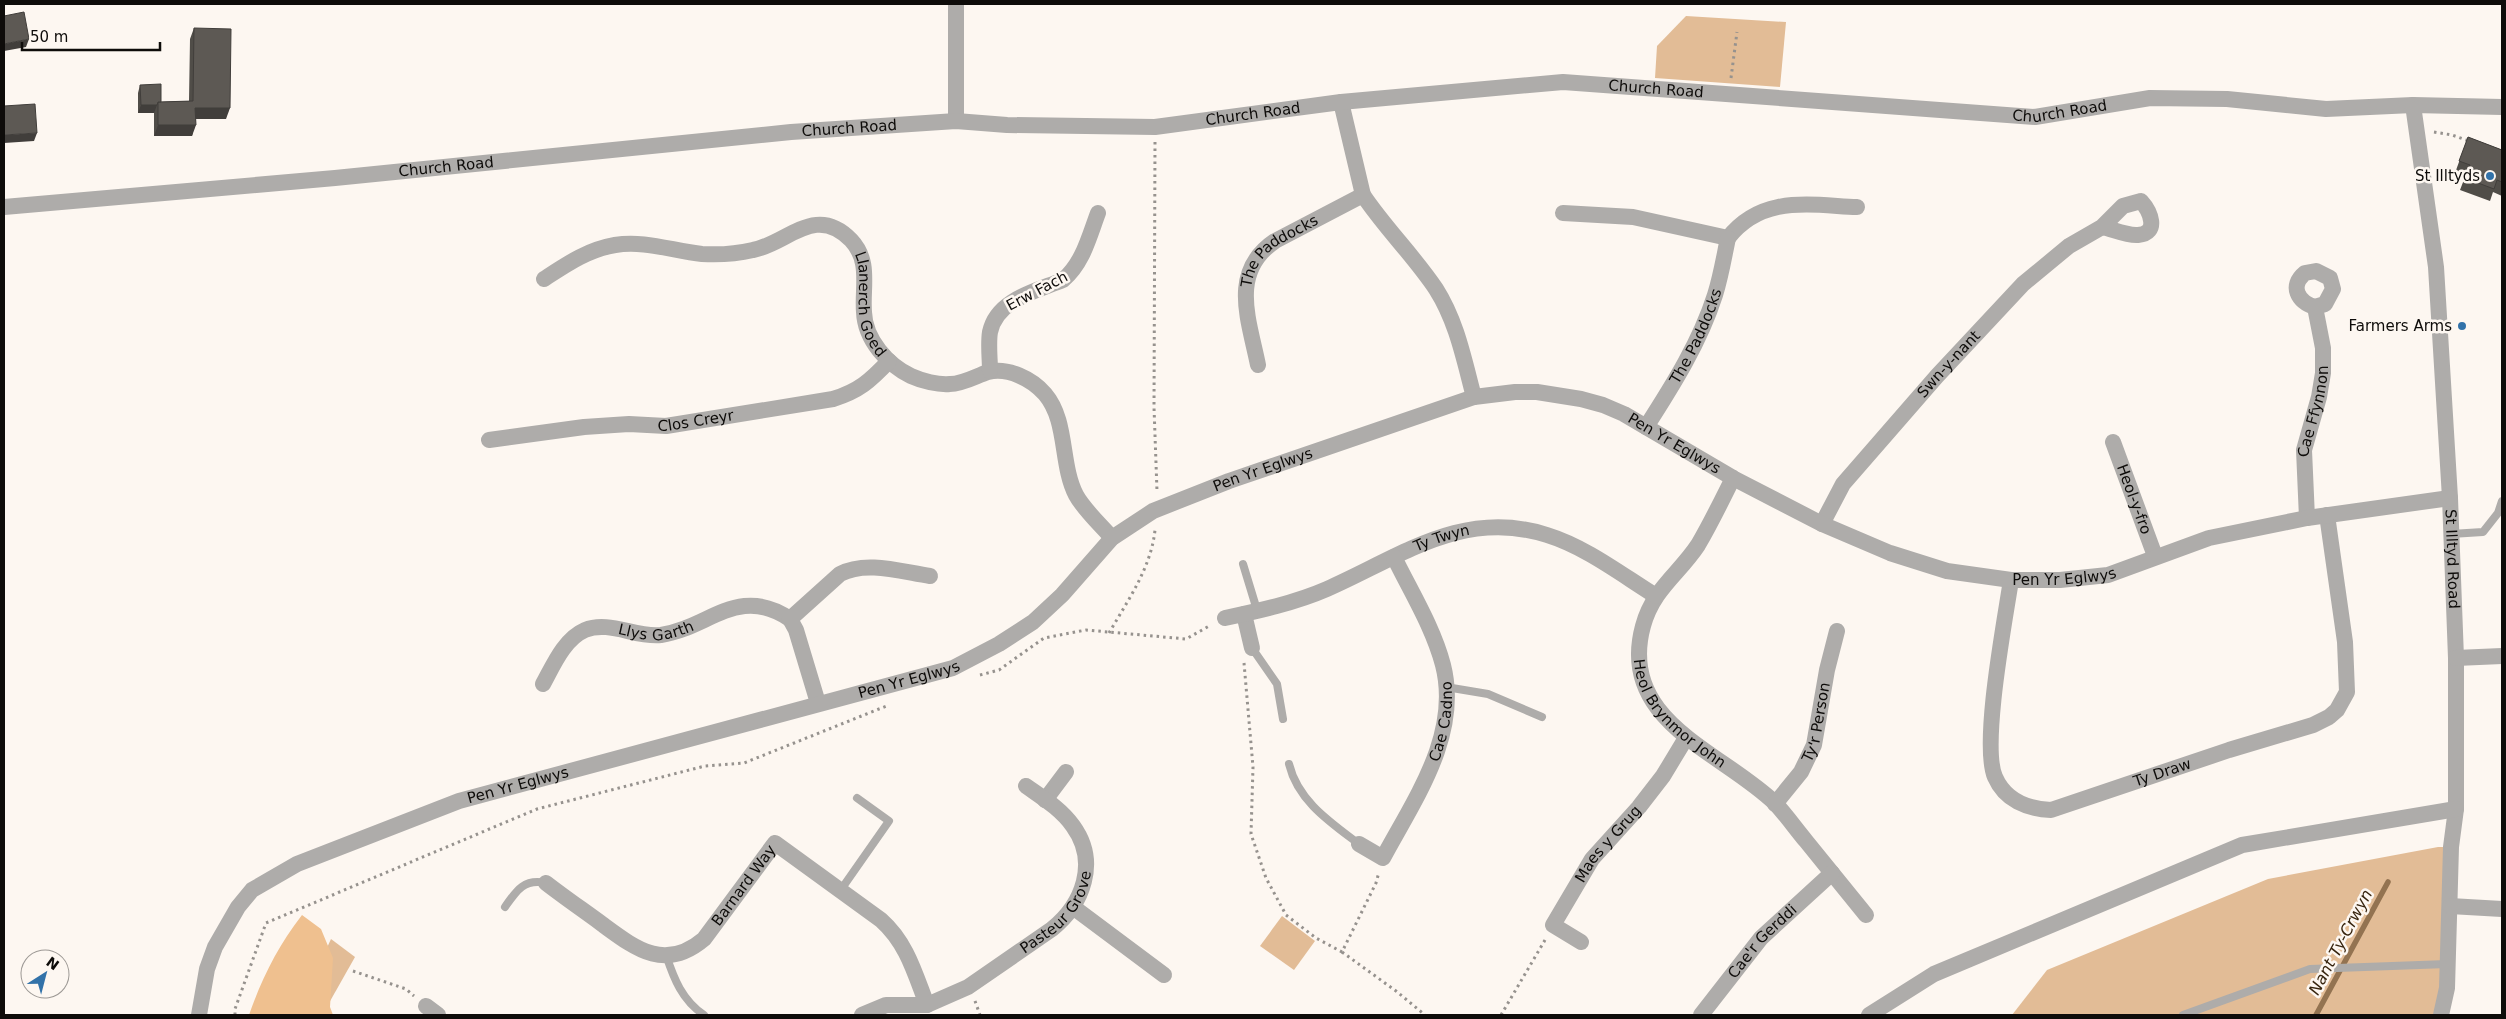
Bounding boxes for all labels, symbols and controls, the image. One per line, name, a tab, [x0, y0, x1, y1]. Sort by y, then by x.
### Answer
scale bar	[22, 20, 160, 52]
text: 50 m	[30, 28, 68, 46]
street label: Church Road	[1608, 76, 1704, 101]
street label: Church Road	[2012, 96, 2108, 126]
street label: Church Road	[1204, 99, 1302, 129]
street label: Church Road	[801, 116, 898, 140]
street label: Church Road	[398, 153, 495, 181]
place label: St Illtyds	[2415, 167, 2480, 185]
marker: St Illtyds	[2484, 170, 2496, 182]
street label: The Paddocks	[1237, 211, 1321, 289]
street label: Llanerch Goed	[851, 249, 890, 361]
street label: Erw Fach	[1003, 267, 1071, 315]
street label: The Paddocks	[1665, 286, 1726, 388]
place label: Farmers Arms	[2348, 317, 2452, 335]
marker: Farmers Arms	[2456, 320, 2468, 332]
street label: Swn-y-nant	[1913, 327, 1984, 401]
street label: Cae Ffynnon	[2295, 365, 2332, 457]
street label: Clos Creyr	[657, 406, 736, 435]
street label: Pen Yr Eglwys	[1625, 409, 1724, 478]
street label: Pen Yr Eglwys	[1210, 444, 1315, 495]
street label: Heol-y-fro	[2113, 462, 2155, 537]
street label: St Illtyd Road	[2441, 509, 2463, 609]
street label: Ty Twyn	[1410, 521, 1471, 556]
street label: Pen Yr Eglwys	[2012, 564, 2119, 589]
street label: Llys Garth	[617, 617, 696, 645]
street label: Pen Yr Eglwys	[856, 657, 963, 702]
street label: Heol Brynmor John	[1630, 658, 1729, 772]
street label: Cae Cadno	[1425, 680, 1456, 764]
street label: Ty'r Person	[1798, 681, 1834, 766]
street label: Ty Draw	[2130, 754, 2193, 791]
street label: Pen Yr Eglwys	[465, 763, 571, 807]
street label: Maes y Grug	[1571, 802, 1645, 886]
street label: Barnard Way	[708, 841, 780, 929]
street label: Pasteur Grove	[1017, 869, 1095, 957]
water label: Nant Ty-Crwyn	[2305, 886, 2376, 998]
street label: Cae'r Gerddi	[1724, 901, 1801, 982]
north arrow	[20, 949, 70, 999]
text: N	[43, 954, 62, 973]

